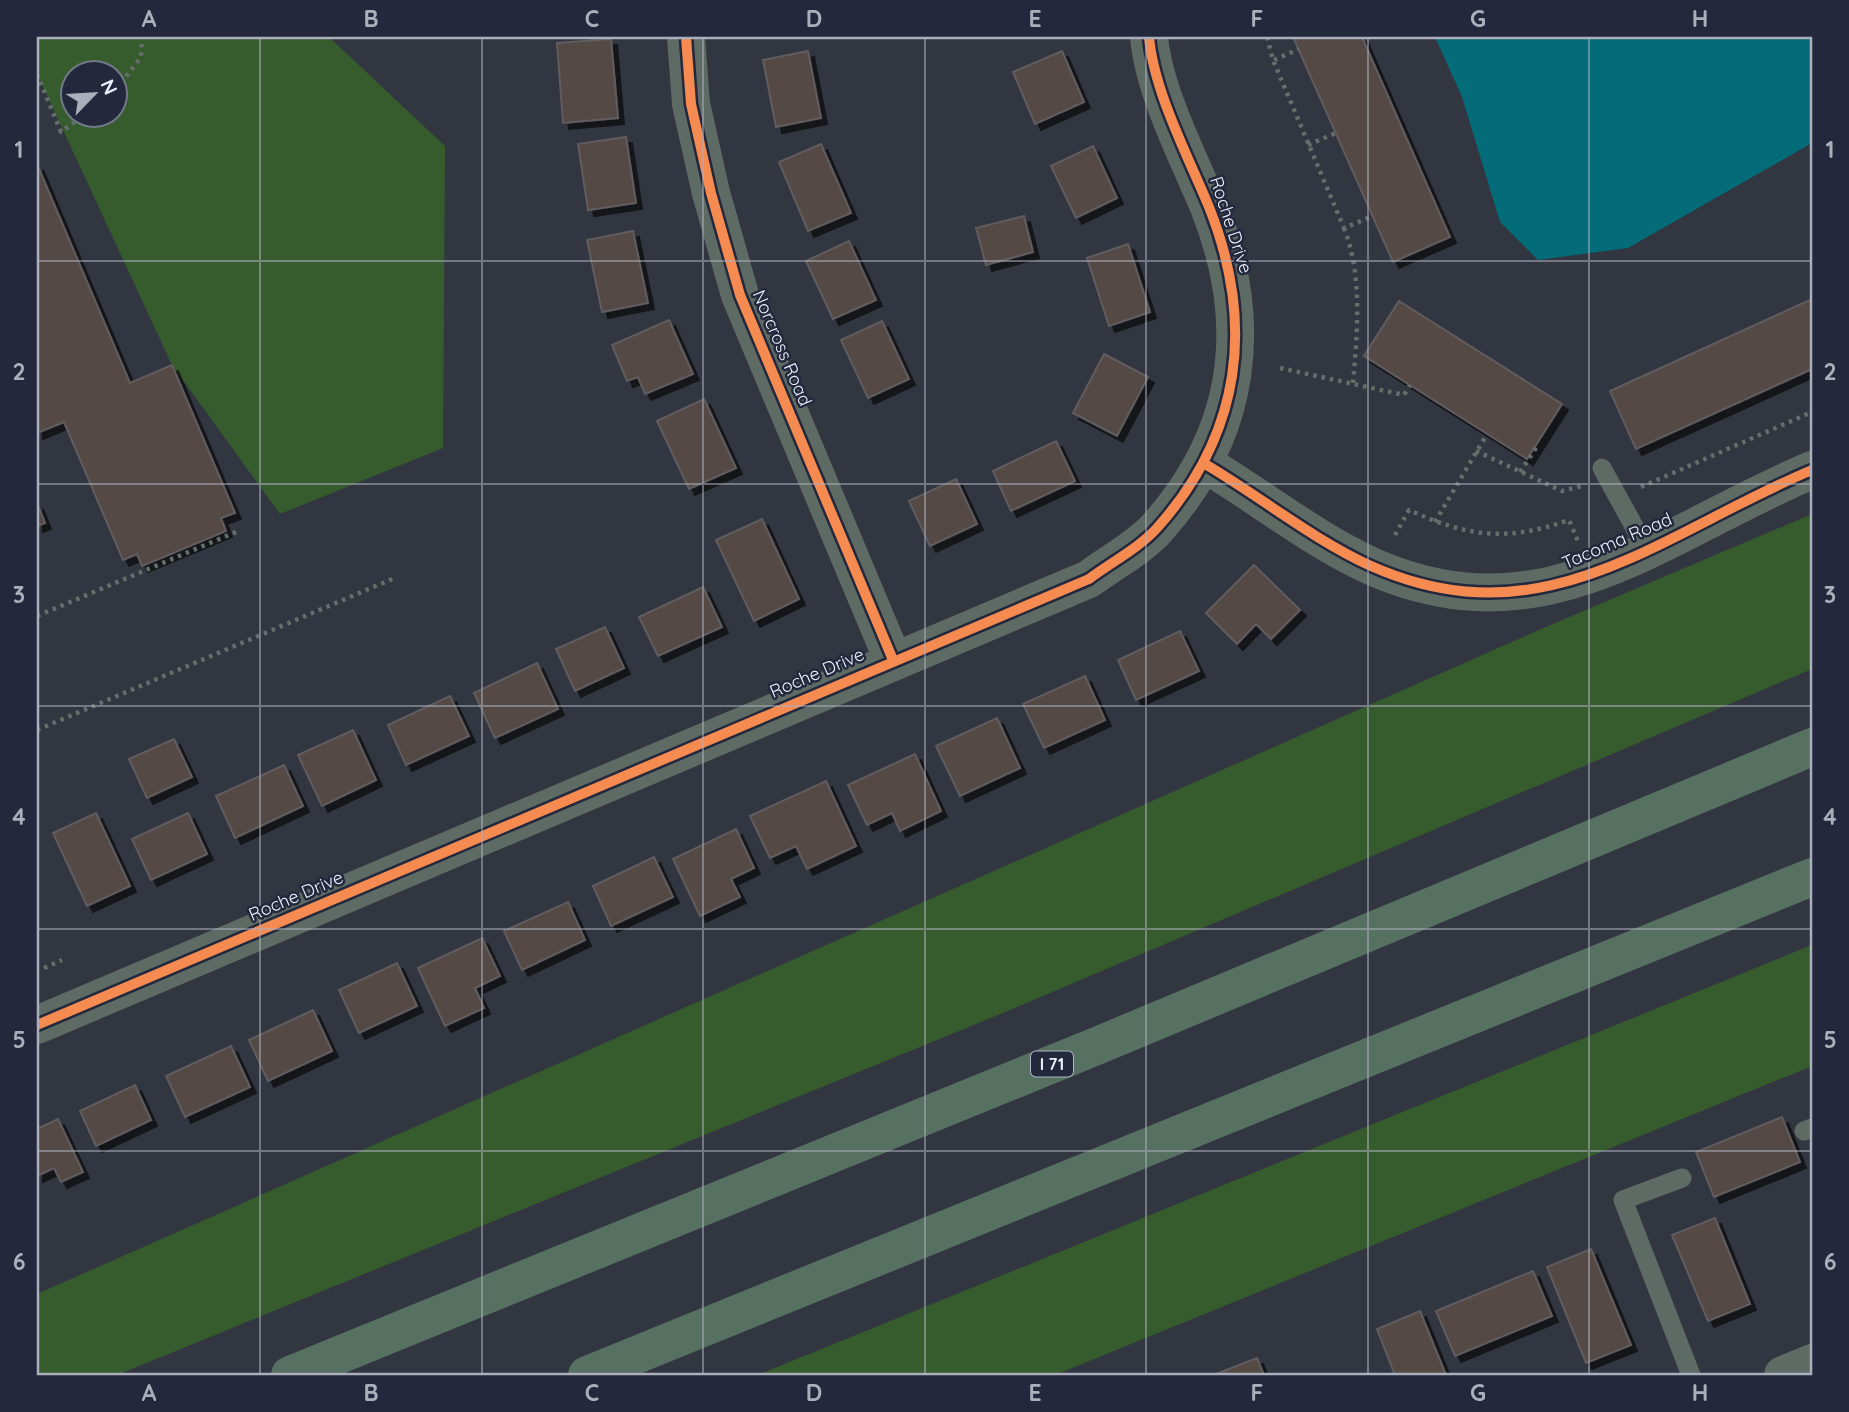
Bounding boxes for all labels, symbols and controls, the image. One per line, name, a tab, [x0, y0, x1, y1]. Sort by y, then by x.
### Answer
text: A	[142, 4, 157, 33]
text: B	[363, 4, 379, 33]
text: C	[585, 4, 599, 33]
text: D	[806, 4, 822, 33]
text: E	[1028, 4, 1042, 33]
text: F	[1251, 4, 1263, 33]
text: G	[1470, 4, 1486, 33]
text: H	[1692, 4, 1708, 33]
north arrow	[60, 60, 130, 130]
text: N	[96, 75, 123, 98]
text: 1	[15, 135, 23, 164]
text: 1	[1826, 135, 1834, 164]
street label: Roche Drive	[1205, 173, 1258, 276]
street label: Norcross Road	[748, 286, 817, 409]
text: 2	[12, 357, 26, 386]
text: 2	[1823, 357, 1837, 386]
street label: Tacoma Road	[1558, 507, 1675, 574]
text: 3	[13, 580, 25, 609]
text: 3	[1824, 580, 1836, 609]
street label: Roche Drive	[766, 642, 868, 703]
text: 4	[12, 802, 26, 831]
text: 4	[1823, 802, 1837, 831]
street label: Roche Drive	[245, 865, 347, 926]
text: 5	[12, 1025, 26, 1054]
text: 5	[1823, 1025, 1837, 1054]
road number: I 71	[1031, 1052, 1073, 1076]
text: 6	[13, 1247, 25, 1276]
text: 6	[1824, 1247, 1836, 1276]
text: A	[142, 1378, 157, 1407]
text: B	[363, 1378, 379, 1407]
text: C	[585, 1378, 599, 1407]
text: D	[806, 1378, 822, 1407]
text: E	[1028, 1378, 1042, 1407]
text: F	[1251, 1378, 1263, 1407]
text: G	[1470, 1378, 1486, 1407]
text: H	[1692, 1378, 1708, 1407]

